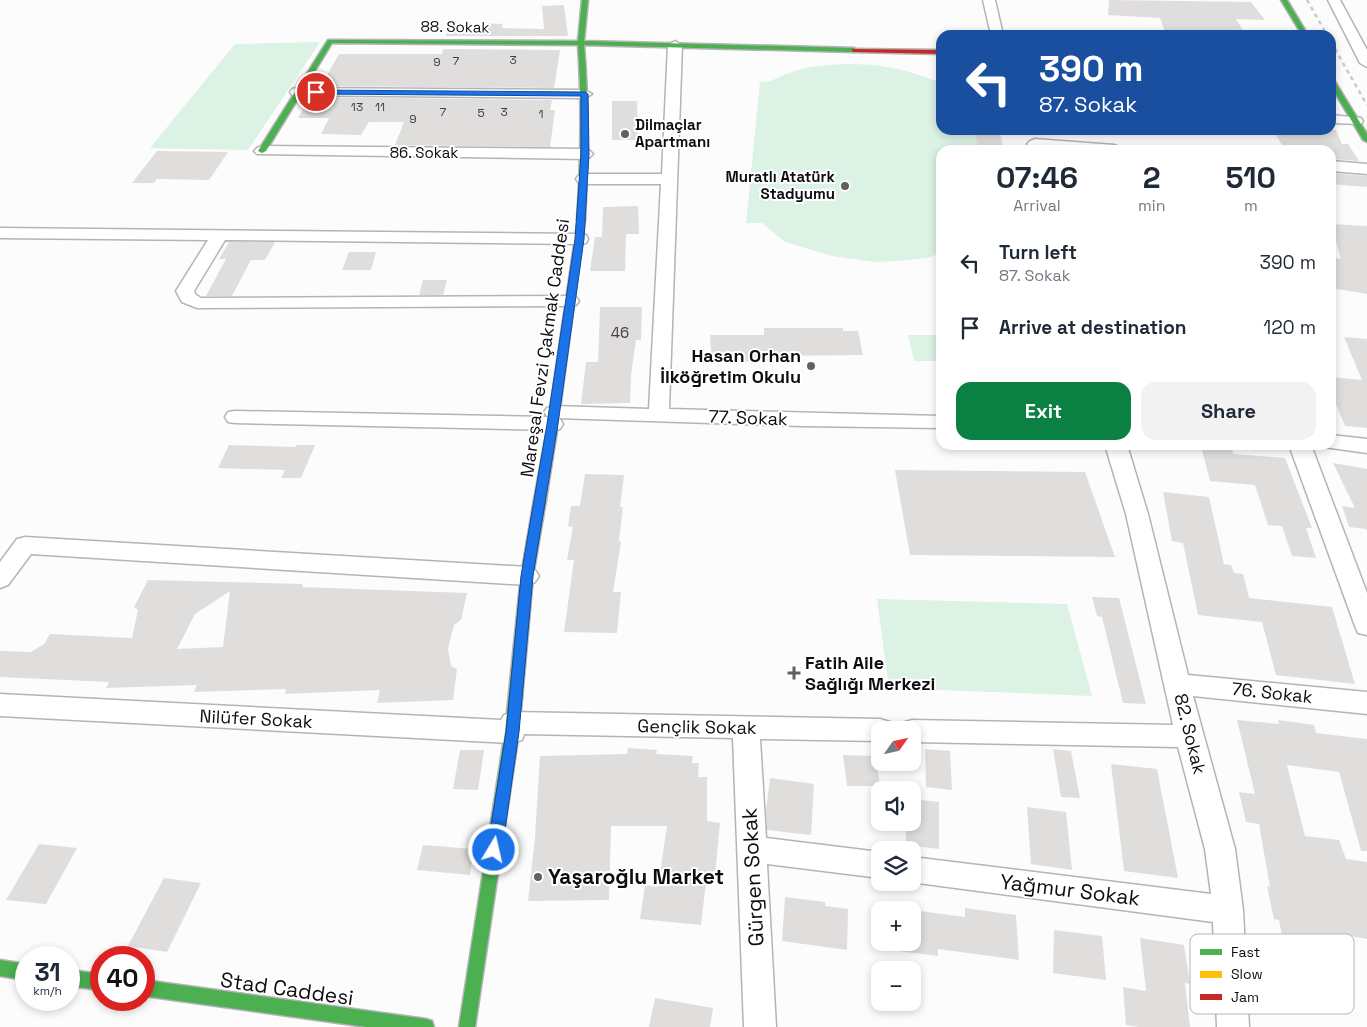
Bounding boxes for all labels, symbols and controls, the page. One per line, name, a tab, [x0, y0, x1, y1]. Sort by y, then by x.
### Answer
street label: 88. Sokak	[420, 16, 490, 37]
text: 390 m	[1039, 47, 1143, 91]
icon: left	[956, 50, 1021, 115]
house number: 3	[509, 52, 517, 68]
house number: 7	[453, 53, 460, 69]
house number: 9	[433, 54, 441, 70]
pin	[295, 71, 337, 113]
icon: arrive	[302, 78, 330, 106]
text: 87. Sokak	[1039, 90, 1137, 118]
house number: 13	[351, 99, 363, 115]
house number: 11	[375, 99, 385, 115]
house number: 7	[440, 104, 447, 120]
house number: 3	[500, 104, 508, 120]
house number: 5	[477, 105, 485, 121]
house number: 1	[538, 106, 544, 122]
house number: 9	[409, 111, 417, 127]
place label: Dilmaçlar Apartmanı	[635, 115, 710, 151]
marker: Dilmaçlar Apartmanı	[619, 128, 631, 140]
street label: 86. Sokak	[390, 143, 458, 162]
text: 07:46	[996, 158, 1078, 197]
text: 2	[1143, 158, 1161, 197]
text: 510	[1226, 158, 1276, 197]
place label: Muratlı Atatürk Stadyumu	[726, 167, 836, 203]
marker: Muratlı Atatürk Stadyumu	[839, 180, 851, 192]
text: Arrival	[1013, 195, 1061, 216]
text: min	[1138, 195, 1166, 216]
text: m	[1244, 195, 1258, 216]
street label: Mareşal Fevzi Çakmak Caddesi	[515, 217, 574, 479]
text: Turn left	[999, 240, 1077, 265]
icon: left	[956, 249, 984, 277]
text: 390 m	[1259, 250, 1316, 275]
text: 87. Sokak	[999, 265, 1070, 286]
icon: arrive	[956, 314, 984, 342]
text: Arrive at destination	[999, 315, 1187, 340]
text: 120 m	[1263, 315, 1316, 340]
house number: 46	[611, 323, 629, 342]
place label: Hasan Orhan İlköğretim Okulu	[660, 344, 801, 388]
marker: Hasan Orhan İlköğretim Okulu	[805, 360, 817, 372]
button: Exit	[956, 382, 1131, 440]
button: Share	[1141, 382, 1316, 440]
street label: 77. Sokak	[708, 405, 788, 430]
place label: Fatih Aile Sağlığı Merkezi	[805, 651, 935, 695]
marker: Fatih Aile Sağlığı Merkezi	[787, 666, 801, 680]
street label: 76. Sokak	[1230, 677, 1314, 708]
street label: 82. Sokak	[1169, 691, 1212, 777]
street label: Nilüfer Sokak	[199, 704, 313, 733]
street label: Gençlik Sokak	[637, 714, 757, 739]
north arrow	[871, 721, 921, 771]
map controls	[871, 721, 921, 1011]
button: sound	[871, 781, 921, 831]
street label: Gürgen Sokak	[735, 807, 770, 947]
position arrow	[467, 823, 519, 875]
button: layers	[871, 841, 921, 891]
place label: Yaşaroğlu Market	[548, 863, 724, 890]
street label: Yağmur Sokak	[999, 868, 1142, 911]
marker: Yaşaroğlu Market	[532, 871, 544, 883]
button: +	[871, 901, 921, 951]
legend	[1190, 934, 1354, 1014]
text: Fast	[1231, 943, 1260, 961]
speed limit sign: 40	[90, 946, 155, 1011]
text: 31	[34, 956, 61, 988]
button: −	[871, 961, 921, 1011]
text: Slow	[1231, 965, 1263, 983]
street label: Stad Caddesi	[219, 966, 355, 1011]
text: km/h	[33, 983, 62, 999]
text: Jam	[1231, 988, 1259, 1006]

